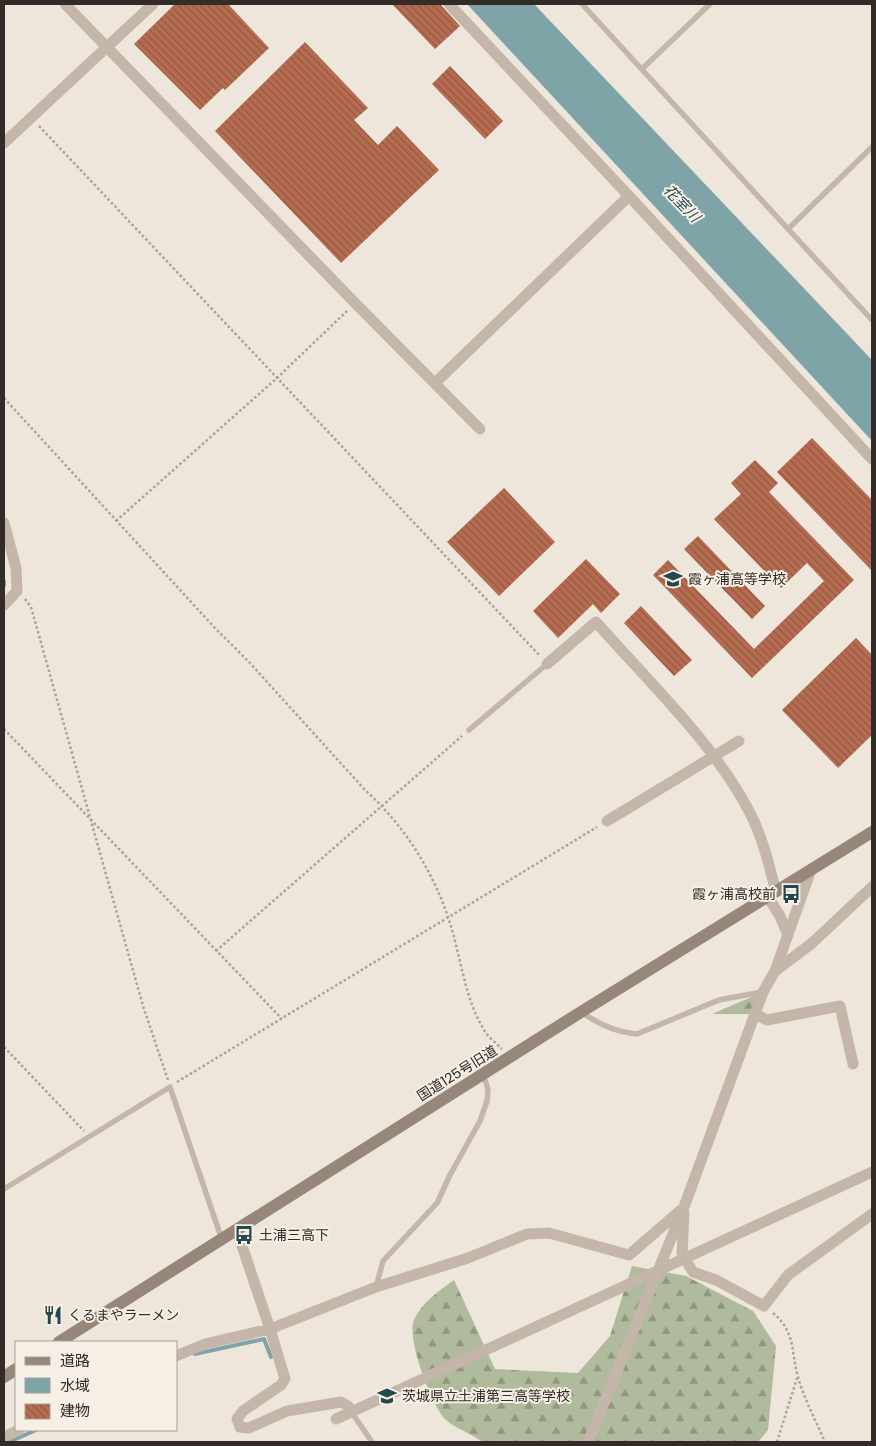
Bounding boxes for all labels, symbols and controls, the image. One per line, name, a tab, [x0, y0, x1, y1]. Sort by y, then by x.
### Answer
water label: 花室川	[659, 180, 707, 228]
school or university icon: 霞ヶ浦高等学校	[662, 568, 684, 590]
place label: 霞ヶ浦高等学校	[688, 569, 786, 589]
bus stop icon: 霞ヶ浦高校前	[780, 883, 802, 905]
place label: 霞ヶ浦高校前	[692, 884, 776, 904]
street label: 国道125号旧道	[413, 1040, 501, 1106]
bus stop icon: 土浦三高下	[233, 1224, 255, 1246]
place label: 土浦三高下	[259, 1225, 329, 1245]
restaurant icon: くるまやラーメン	[42, 1304, 64, 1326]
place label: くるまやラーメン	[68, 1305, 179, 1325]
legend	[15, 1341, 178, 1431]
text: 道路	[60, 1350, 90, 1371]
text: 水域	[60, 1375, 90, 1396]
school or university icon: 茨城県立土浦第三高等学校	[376, 1385, 398, 1407]
place label: 茨城県立土浦第三高等学校	[402, 1386, 570, 1406]
text: 建物	[60, 1400, 90, 1421]

